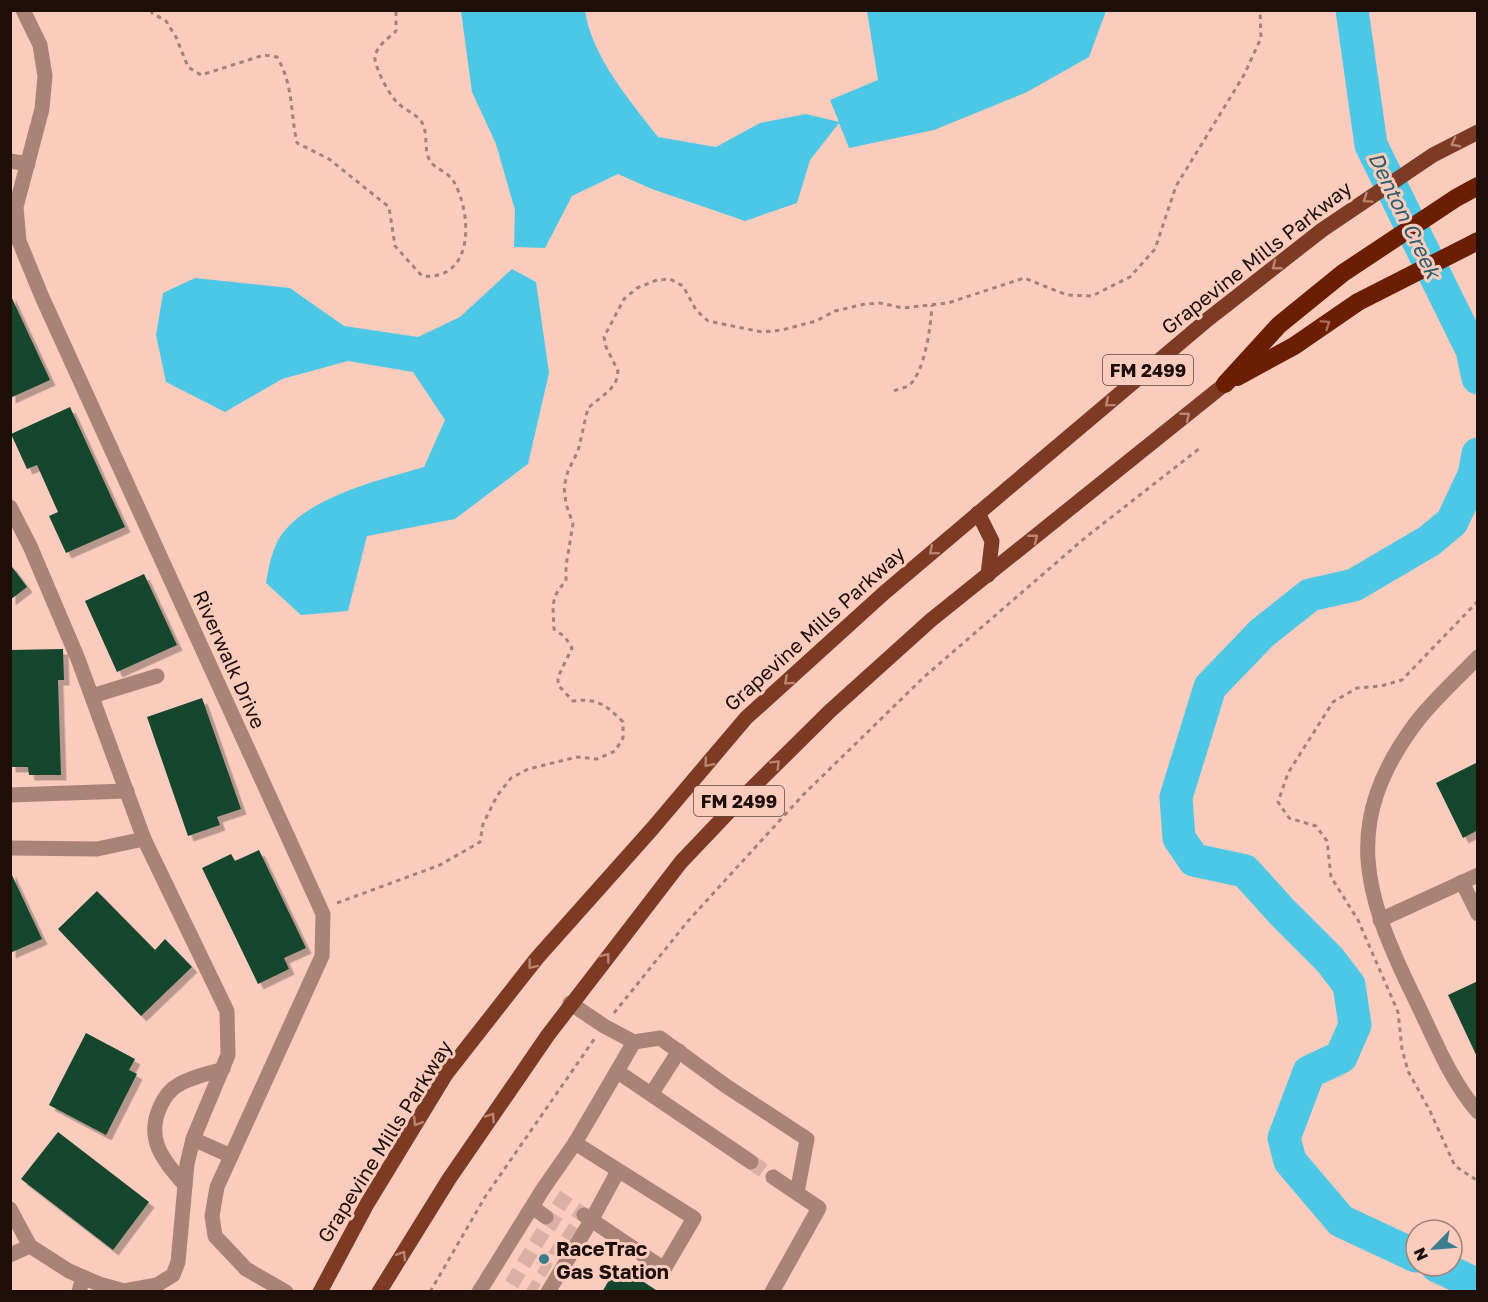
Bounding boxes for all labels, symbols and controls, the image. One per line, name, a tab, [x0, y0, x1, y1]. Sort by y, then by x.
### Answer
one-way arrow	[1451, 136, 1462, 147]
water label: Denton Creek	[1363, 148, 1448, 284]
street label: Grapevine Mills Parkway	[1156, 175, 1356, 339]
one-way arrow	[1363, 192, 1374, 203]
one-way arrow	[1271, 259, 1282, 270]
one-way arrow	[1319, 320, 1330, 331]
road number: FM 2499	[1103, 355, 1193, 385]
one-way arrow	[1105, 396, 1116, 407]
one-way arrow	[1179, 412, 1190, 423]
one-way arrow	[1027, 535, 1038, 546]
street label: Grapevine Mills Parkway	[719, 541, 909, 715]
one-way arrow	[929, 544, 940, 555]
street label: Riverwalk Drive	[189, 586, 271, 732]
one-way arrow	[784, 673, 795, 684]
one-way arrow	[704, 756, 715, 767]
one-way arrow	[770, 760, 780, 771]
road number: FM 2499	[694, 786, 784, 816]
one-way arrow	[599, 953, 610, 964]
one-way arrow	[528, 958, 539, 969]
street label: Grapevine Mills Parkway	[312, 1035, 456, 1247]
one-way arrow	[484, 1112, 495, 1123]
one-way arrow	[412, 1116, 424, 1126]
north arrow	[1404, 1218, 1464, 1278]
place label: RaceTrac Gas Station	[556, 1236, 669, 1283]
text: N	[1409, 1245, 1432, 1264]
one-way arrow	[394, 1251, 406, 1261]
marker: RaceTrac Gas Station	[537, 1252, 551, 1266]

